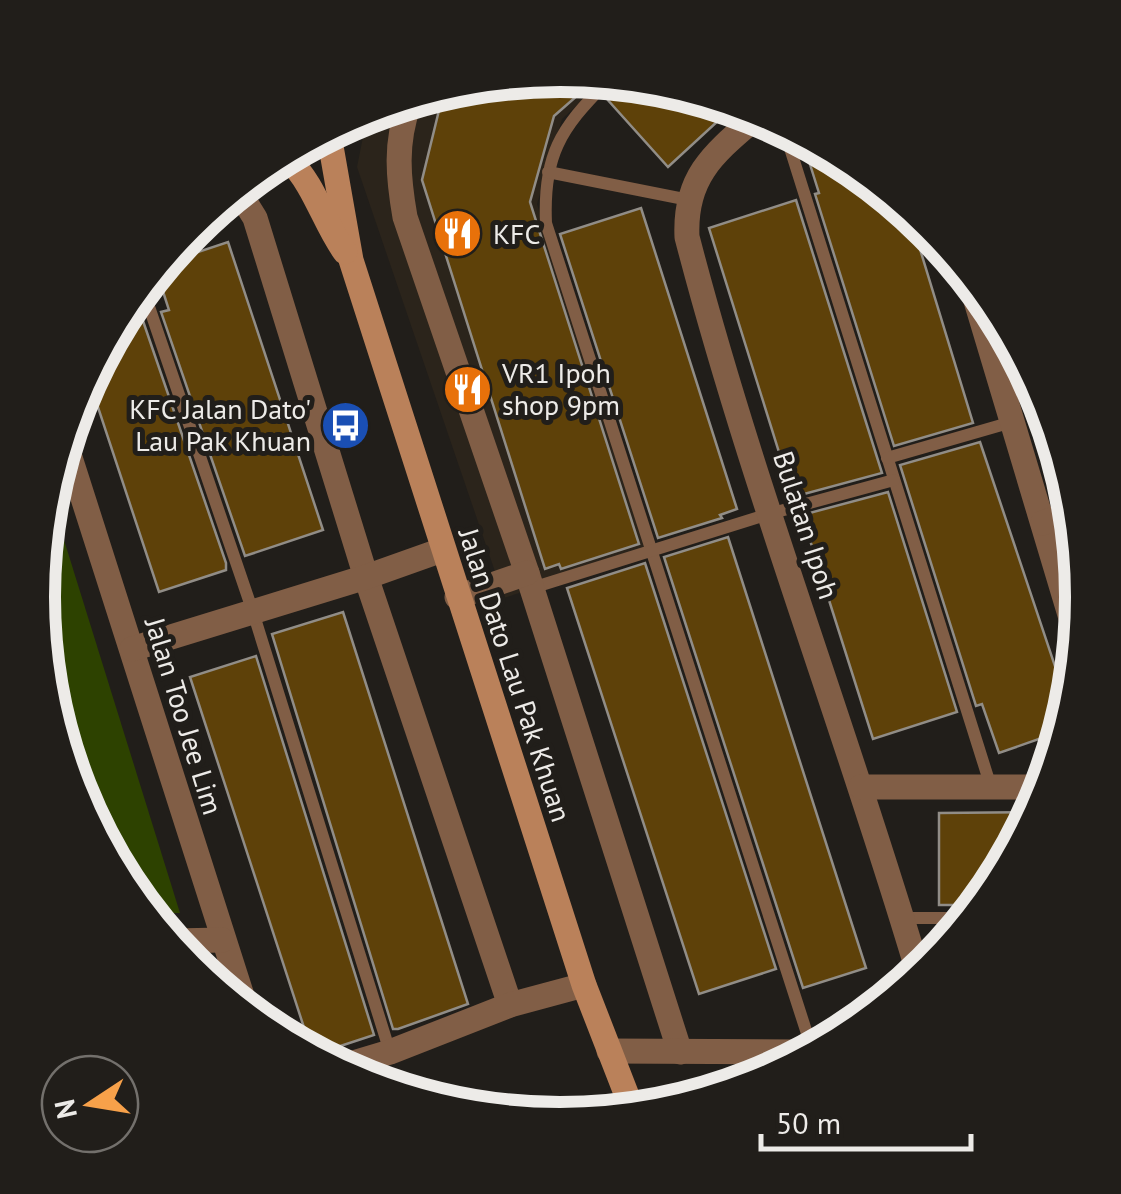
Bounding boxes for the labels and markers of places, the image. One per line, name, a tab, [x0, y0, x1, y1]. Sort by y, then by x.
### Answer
restaurant icon: KFC	[432, 208, 484, 260]
place label: KFC	[493, 215, 541, 252]
place label: VR1 Ipoh shop 9pm	[501, 354, 620, 423]
restaurant icon: VR1 Ipoh shop 9pm	[441, 363, 493, 415]
place label: KFC Jalan Dato' Lau Pak Khuan	[129, 390, 311, 459]
bus stop icon: KFC Jalan Dato' Lau Pak Khuan	[320, 399, 372, 451]

